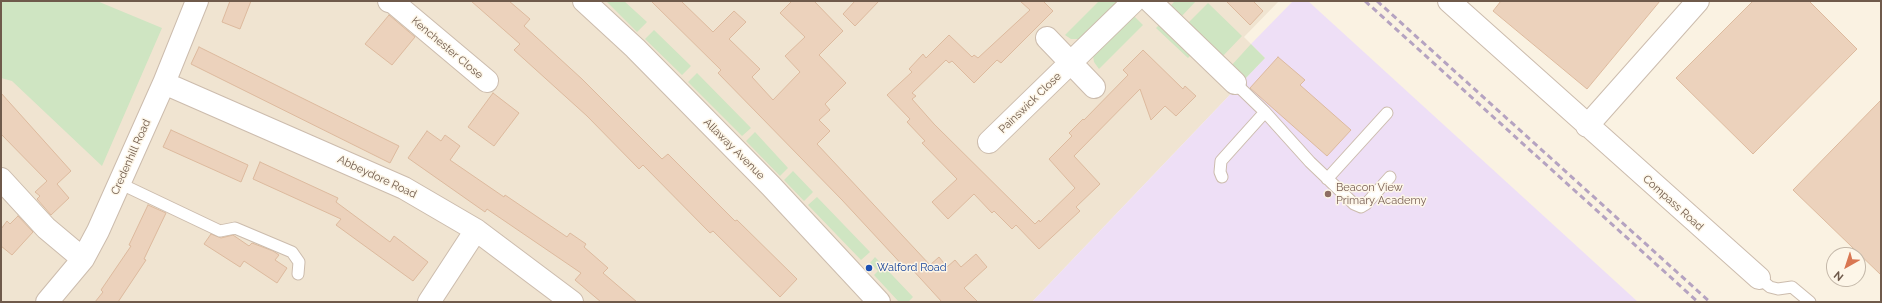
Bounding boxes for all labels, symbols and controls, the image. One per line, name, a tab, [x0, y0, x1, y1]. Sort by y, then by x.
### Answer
street label: Kenchester Close	[409, 14, 485, 82]
street label: Painswick Close	[996, 70, 1064, 136]
street label: Allaway Avenue	[701, 116, 767, 182]
street label: Credenhill Road	[108, 117, 154, 197]
street label: Abbeydore Road	[335, 153, 419, 201]
street label: Compass Road	[1640, 172, 1706, 234]
place label: Beacon View Primary Academy	[1336, 181, 1426, 207]
marker: Beacon View Primary Academy	[1323, 189, 1333, 199]
north arrow	[1826, 247, 1866, 287]
place label: Walford Road	[877, 261, 947, 275]
marker: Walford Road	[864, 263, 874, 273]
text: N	[1831, 268, 1846, 284]

